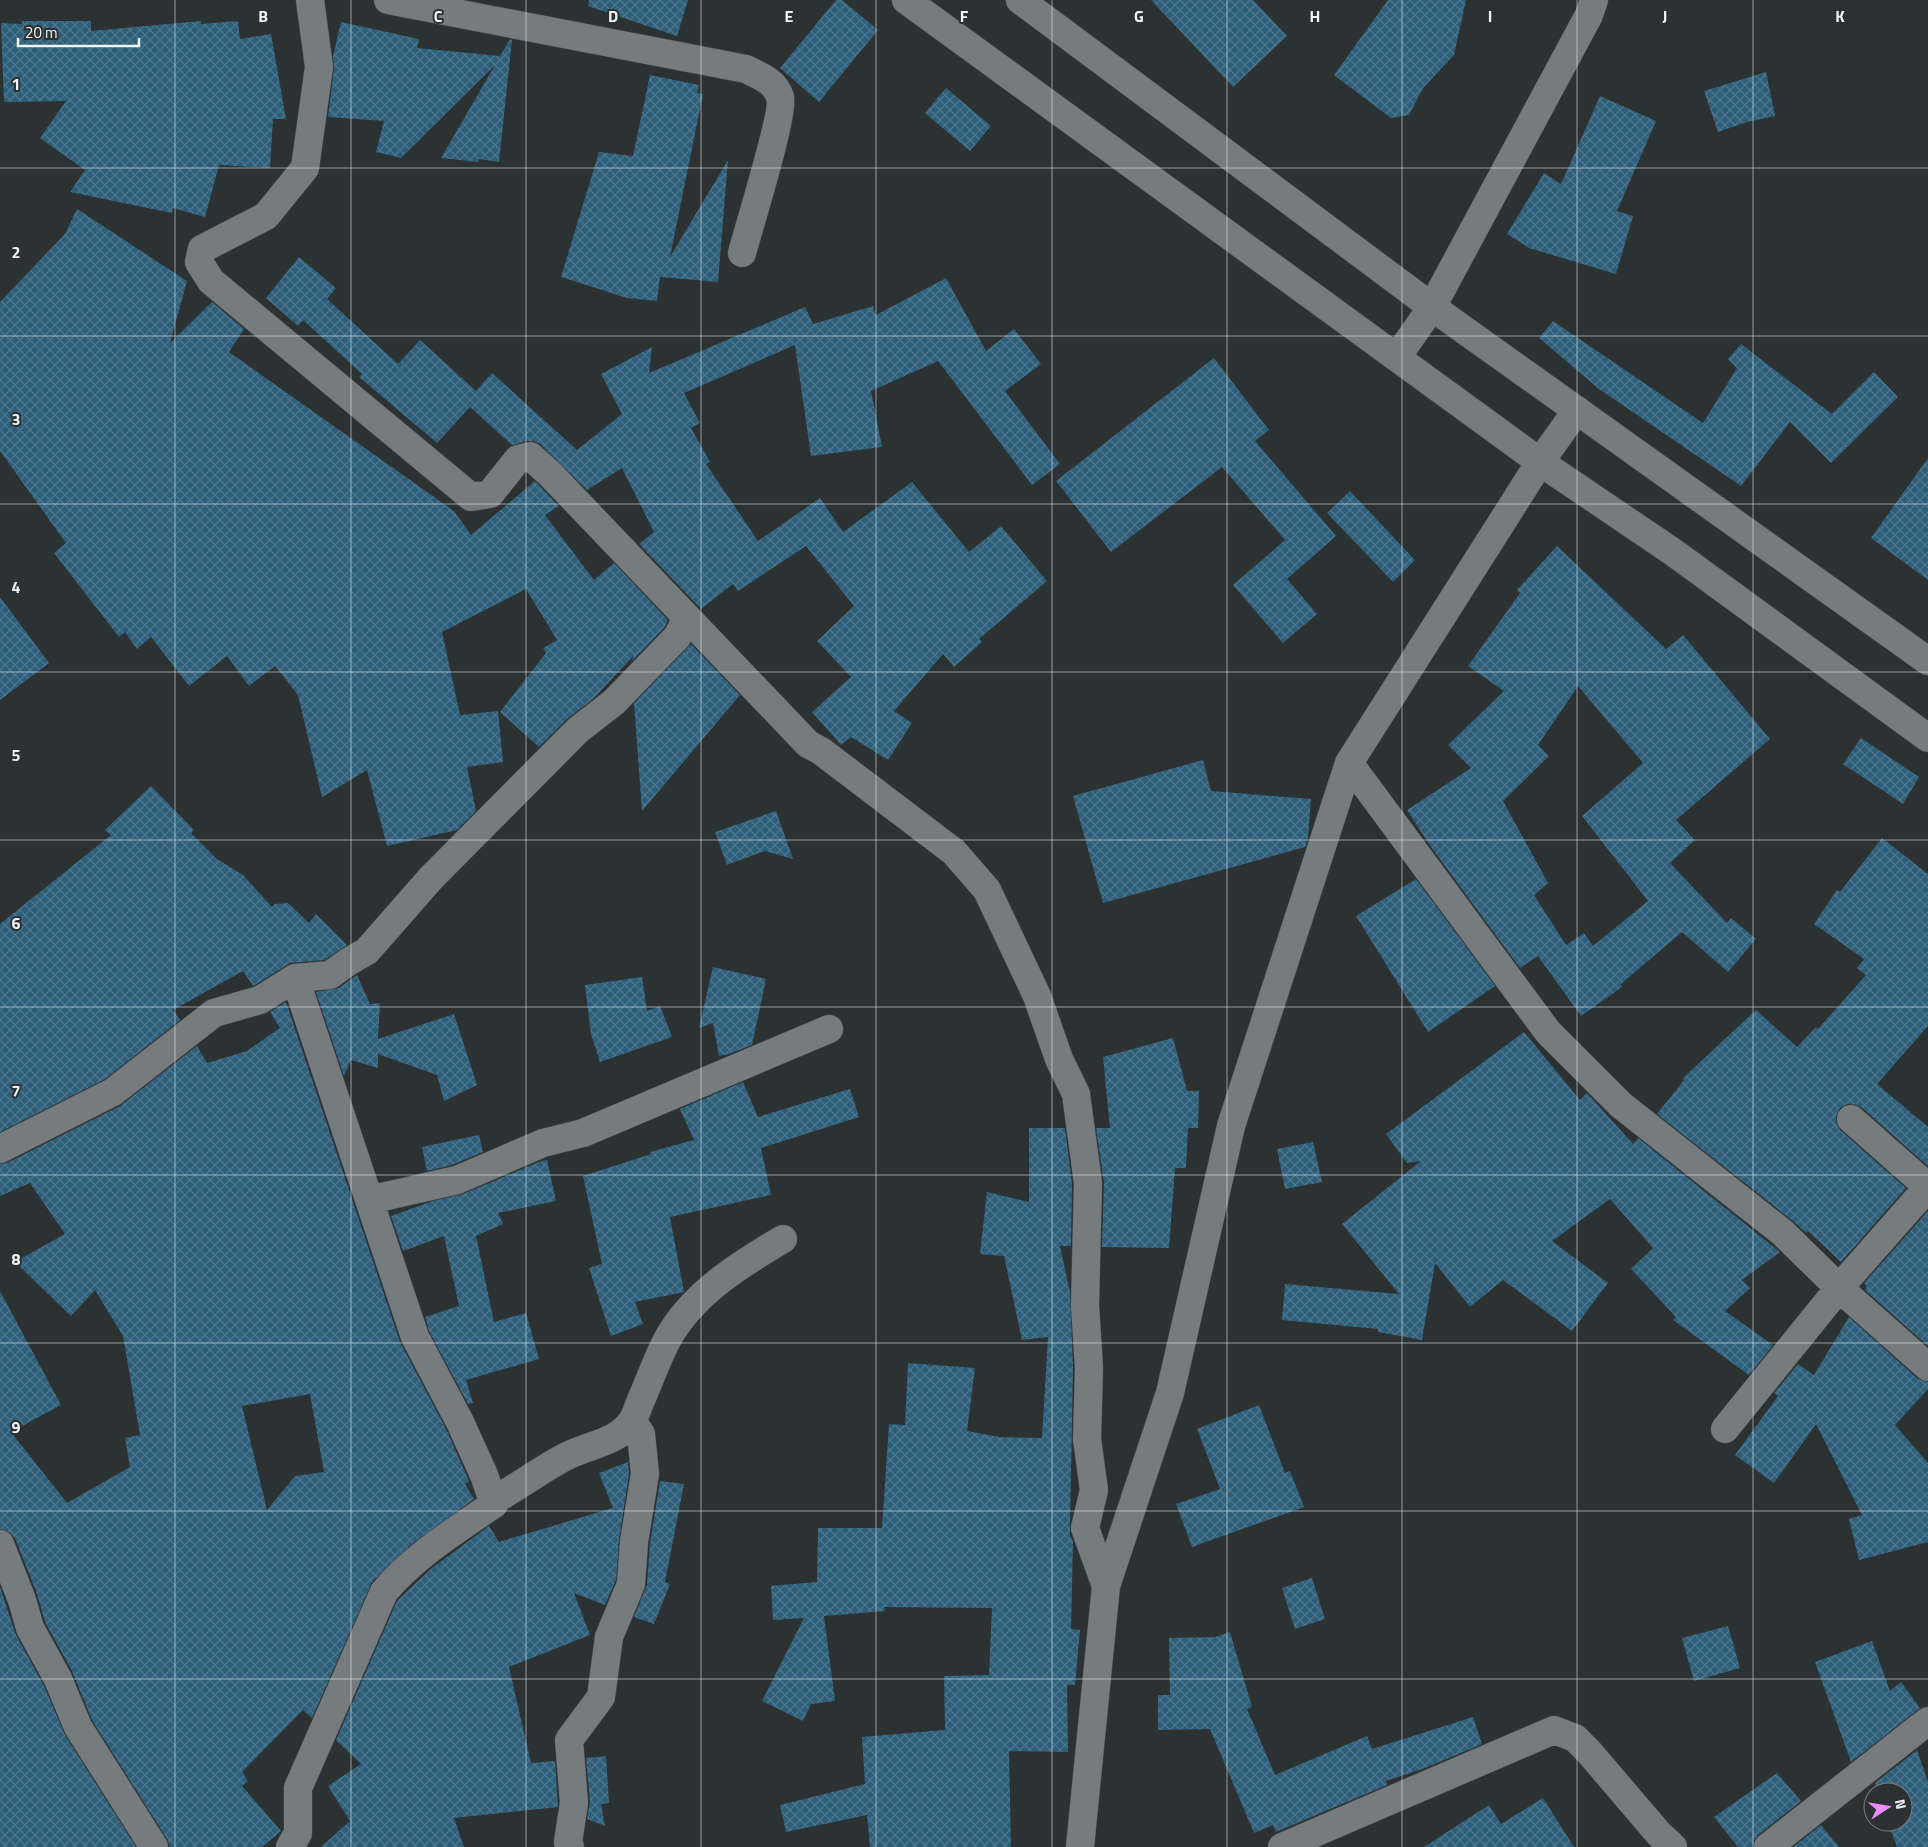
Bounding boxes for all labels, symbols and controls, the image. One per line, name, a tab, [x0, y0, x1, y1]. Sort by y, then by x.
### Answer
text: B	[258, 4, 268, 28]
text: C	[434, 4, 443, 28]
text: D	[608, 4, 618, 28]
text: E	[785, 4, 794, 28]
text: F	[960, 4, 969, 28]
text: G	[1134, 4, 1144, 28]
text: H	[1310, 4, 1320, 28]
text: I	[1488, 4, 1492, 28]
text: J	[1663, 4, 1667, 28]
text: K	[1835, 4, 1845, 28]
scale bar	[18, 15, 139, 47]
text: 20 m	[25, 21, 58, 44]
text: 1	[12, 72, 20, 96]
text: 2	[12, 240, 20, 264]
text: 3	[12, 407, 20, 431]
text: 4	[12, 575, 21, 599]
text: 5	[12, 743, 21, 767]
text: 6	[12, 911, 21, 935]
text: 7	[12, 1079, 20, 1103]
text: 8	[12, 1247, 21, 1271]
text: 9	[12, 1415, 21, 1439]
north arrow	[1863, 1782, 1913, 1832]
text: N	[1890, 1797, 1912, 1811]

